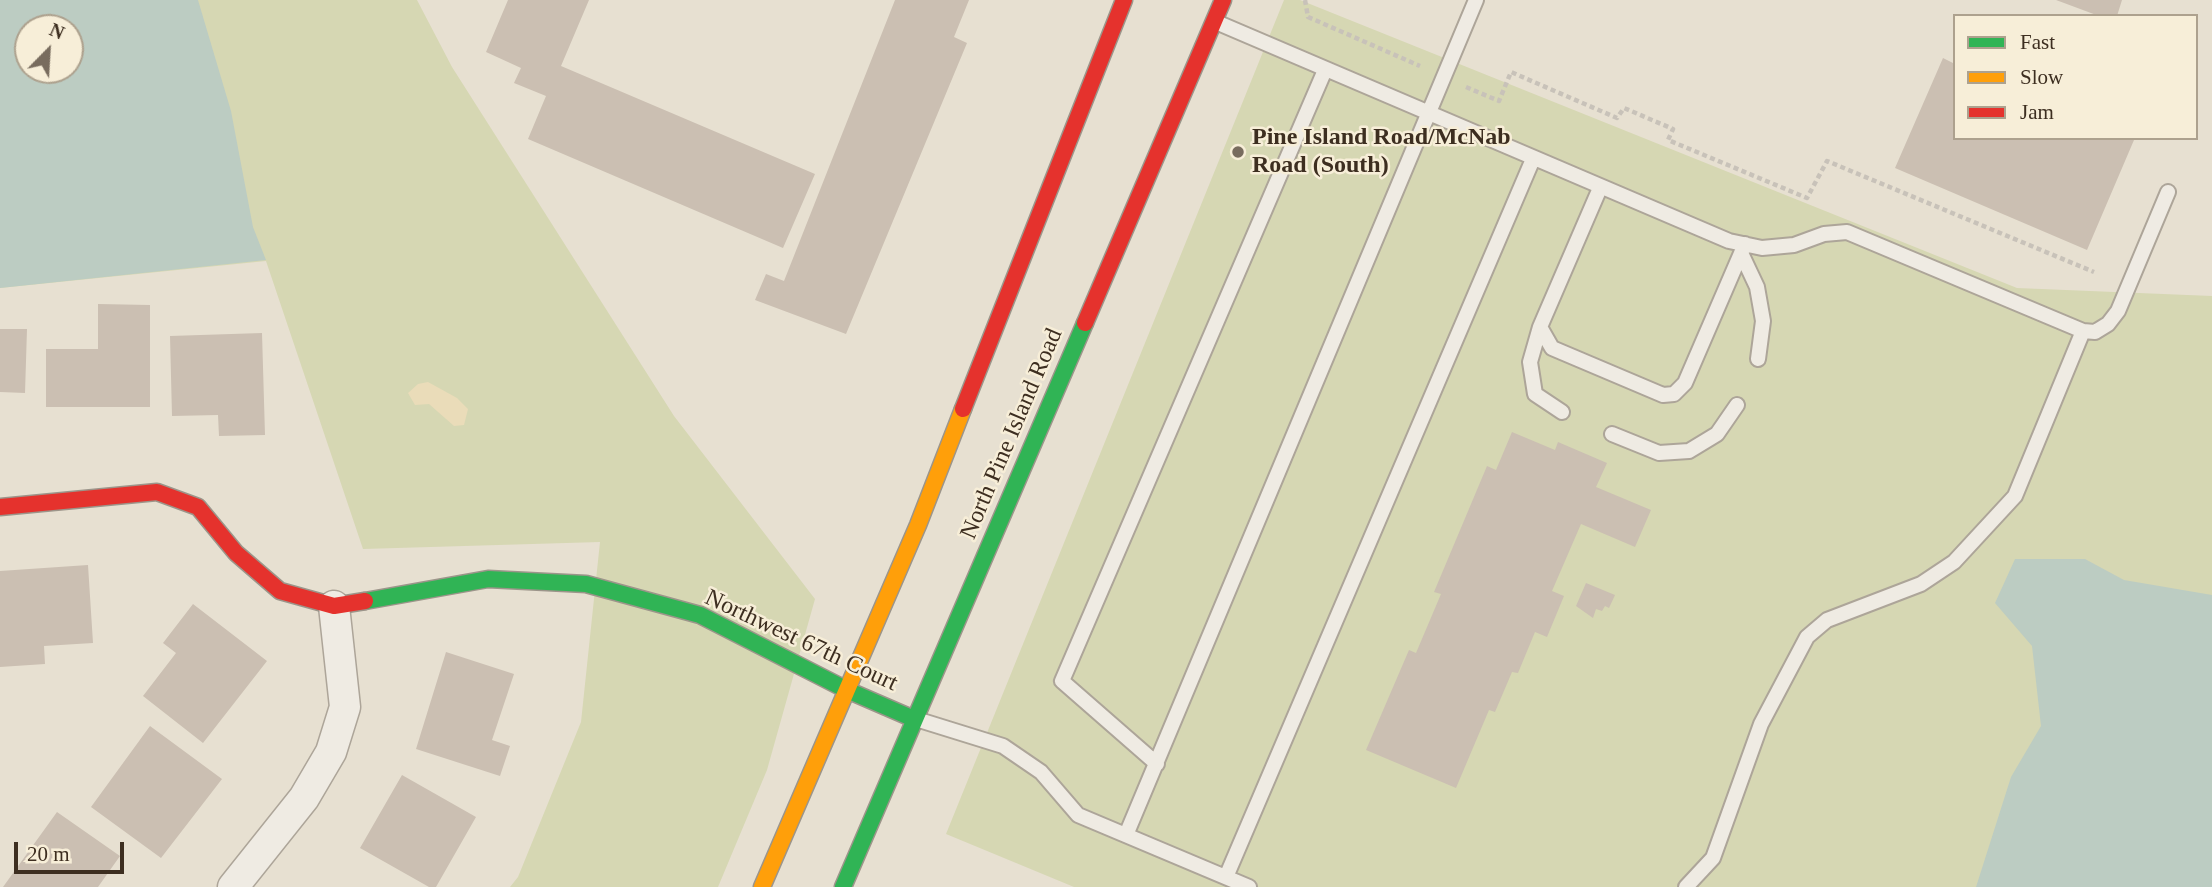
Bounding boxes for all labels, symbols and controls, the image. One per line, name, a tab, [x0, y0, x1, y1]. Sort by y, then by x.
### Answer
north arrow	[14, 14, 84, 84]
legend	[1953, 14, 2198, 140]
text: N	[46, 19, 67, 44]
text: Fast	[2020, 30, 2055, 54]
text: Slow	[2020, 65, 2063, 89]
text: Jam	[2020, 100, 2054, 124]
place label: Pine Island Road/McNab Road (South)	[1252, 124, 1511, 180]
marker: Pine Island Road/McNab Road (South)	[1230, 144, 1246, 160]
street label: North Pine Island Road	[955, 324, 1069, 544]
street label: Northwest 67th Court	[700, 584, 902, 698]
scale bar	[18, 828, 128, 872]
text: 20 m	[27, 842, 70, 866]

